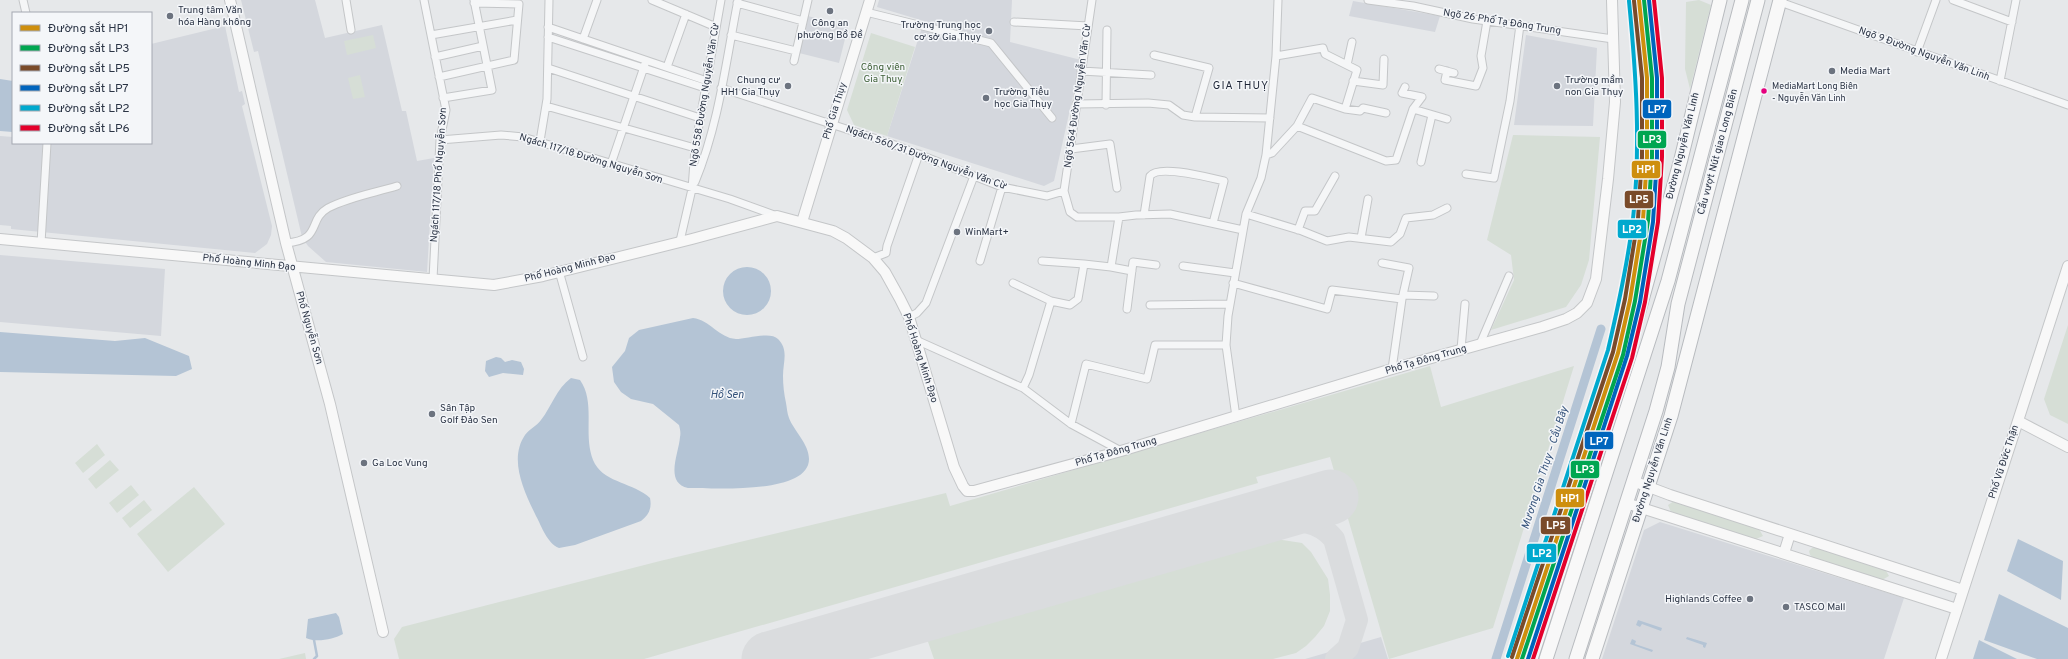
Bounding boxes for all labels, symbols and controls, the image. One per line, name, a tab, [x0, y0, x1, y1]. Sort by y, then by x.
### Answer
place label: Trung tâm Văn hóa Hàng không	[178, 4, 251, 29]
marker: Công an phường Bồ Đề	[825, 6, 835, 16]
street label: Ngõ 26 Phố Tạ Đông Trung	[1442, 6, 1562, 38]
marker: Trung tâm Văn hóa Hàng không	[165, 11, 175, 21]
legend	[12, 12, 152, 144]
place label: Công an phường Bồ Đề	[797, 17, 863, 42]
place label: Trường Trung học cơ sở Gia Thụy	[901, 19, 981, 44]
text: Đường sắt HP1	[48, 21, 129, 37]
street label: Ngõ 558 Đường Nguyễn Văn Cừ	[687, 22, 723, 168]
street label: Ngõ 564 Đường Nguyễn Văn Cừ	[1061, 23, 1095, 169]
street label: Ngõ 9 Đường Nguyễn Văn Linh	[1857, 24, 1991, 84]
marker: Trường Trung học cơ sở Gia Thụy	[984, 26, 994, 36]
text: Đường sắt LP3	[48, 41, 129, 57]
text: Đường sắt LP5	[48, 61, 130, 77]
park label: Công viên Gia Thuỵ	[861, 61, 905, 86]
place label: Media Mart	[1840, 65, 1891, 78]
marker: Media Mart	[1827, 66, 1837, 76]
place label: Chung cư HH1 Gia Thụy	[721, 74, 780, 99]
place label: Trường mầm non Gia Thụy	[1565, 74, 1623, 99]
district label: GIA THUỴ	[1213, 79, 1269, 93]
text: Đường sắt LP7	[48, 81, 129, 97]
marker: Chung cư HH1 Gia Thụy	[783, 81, 793, 91]
street label: Phố Gia Thụy	[820, 81, 850, 141]
marker: Trường mầm non Gia Thụy	[1552, 81, 1562, 91]
place label: MediaMart Long Biên - Nguyễn Văn Linh	[1772, 81, 1858, 104]
place label: Trường Tiểu học Gia Thụy	[994, 86, 1052, 111]
marker: MediaMart Long Biên - Nguyễn Văn Linh	[1759, 86, 1769, 96]
street label: Cầu vượt Nút giao Long Biên	[1695, 88, 1741, 216]
street label: Đường Nguyễn Văn Linh	[1663, 91, 1703, 201]
marker: Trường Tiểu học Gia Thụy	[981, 93, 991, 103]
line badge: LP7	[1642, 99, 1672, 119]
text: Đường sắt LP2	[48, 101, 130, 117]
text: LP7	[1647, 103, 1667, 117]
street label: Ngách 117/18 Phố Nguyễn Sơn	[428, 107, 450, 243]
text: Đường sắt LP6	[48, 121, 130, 137]
street label: Ngách 560/31 Đường Nguyễn Văn Cừ	[844, 123, 1008, 193]
line badge: LP3	[1637, 130, 1667, 149]
street label: Ngách 117/18 Đường Nguyễn Sơn	[518, 131, 664, 187]
text: LP3	[1642, 133, 1662, 147]
line badge: HP1	[1631, 160, 1661, 179]
text: HP1	[1636, 163, 1656, 177]
line badge: LP5	[1624, 190, 1654, 209]
text: LP5	[1629, 193, 1649, 207]
line badge: LP2	[1617, 219, 1647, 239]
text: LP2	[1622, 223, 1642, 237]
place label: WinMart+	[965, 226, 1009, 239]
marker: WinMart+	[952, 227, 962, 237]
street label: Phố Hoàng Minh Đạo	[523, 250, 617, 286]
street label: Phố Hoàng Minh Đạo	[202, 252, 297, 274]
street label: Phố Nguyễn Sơn	[292, 290, 326, 366]
street label: Phố Hoàng Minh Đạo	[899, 311, 941, 405]
street label: Phố Tạ Đông Trung	[1384, 342, 1468, 378]
water label: Hồ Sen	[710, 388, 744, 402]
place label: Sân Tập Golf Đảo Sen	[440, 402, 498, 427]
water label: Mương Gia Thụy – Cầu Bây	[1518, 403, 1572, 531]
marker: Sân Tập Golf Đảo Sen	[427, 409, 437, 419]
street label: Đường Nguyễn Văn Linh	[1630, 416, 1676, 524]
street label: Phố Vũ Đức Thận	[1986, 423, 2022, 501]
line badge: LP7	[1584, 431, 1614, 450]
street label: Phố Tạ Đông Trung	[1074, 434, 1158, 470]
text: LP7	[1589, 435, 1609, 449]
place label: Ga Loc Vung	[372, 457, 428, 470]
marker: Ga Loc Vung	[359, 458, 369, 468]
line badge: LP3	[1570, 460, 1600, 479]
text: LP3	[1575, 463, 1595, 477]
line badge: HP1	[1555, 488, 1585, 508]
text: HP1	[1560, 492, 1580, 506]
line badge: LP5	[1540, 516, 1571, 535]
text: LP5	[1546, 519, 1566, 533]
line badge: LP2	[1526, 543, 1557, 563]
text: LP2	[1532, 547, 1552, 561]
place label: Highlands Coffee	[1665, 593, 1742, 606]
marker: Highlands Coffee	[1745, 594, 1755, 604]
place label: TASCO Mall	[1794, 601, 1845, 614]
marker: TASCO Mall	[1781, 602, 1791, 612]

